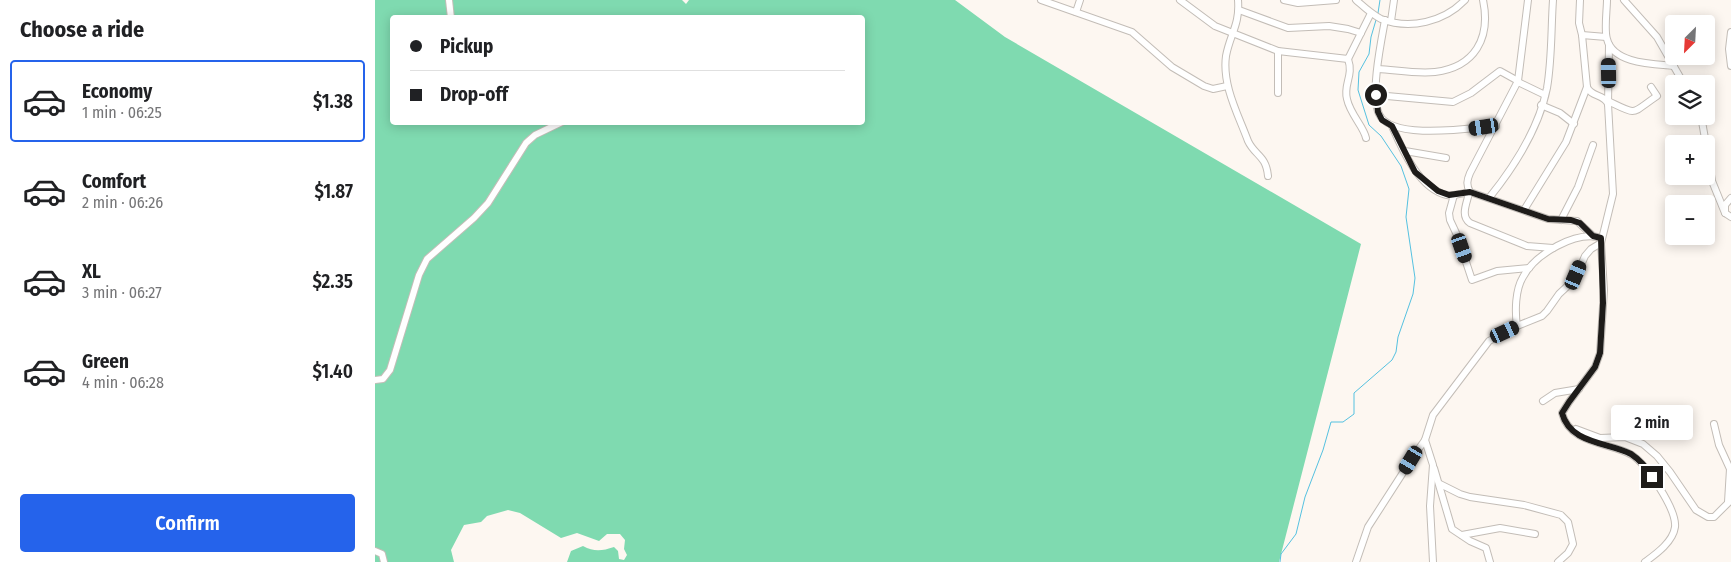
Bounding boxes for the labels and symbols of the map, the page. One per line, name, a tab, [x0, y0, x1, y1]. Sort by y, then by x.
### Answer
north arrow	[1665, 15, 1715, 65]
car	[1601, 58, 1616, 88]
route start	[1365, 84, 1387, 106]
car	[1468, 117, 1499, 137]
car	[1450, 231, 1473, 265]
car	[1563, 258, 1588, 292]
car	[1488, 319, 1521, 345]
callout: 2 min	[1611, 404, 1693, 440]
car	[1396, 443, 1425, 477]
route end	[1641, 466, 1663, 488]

